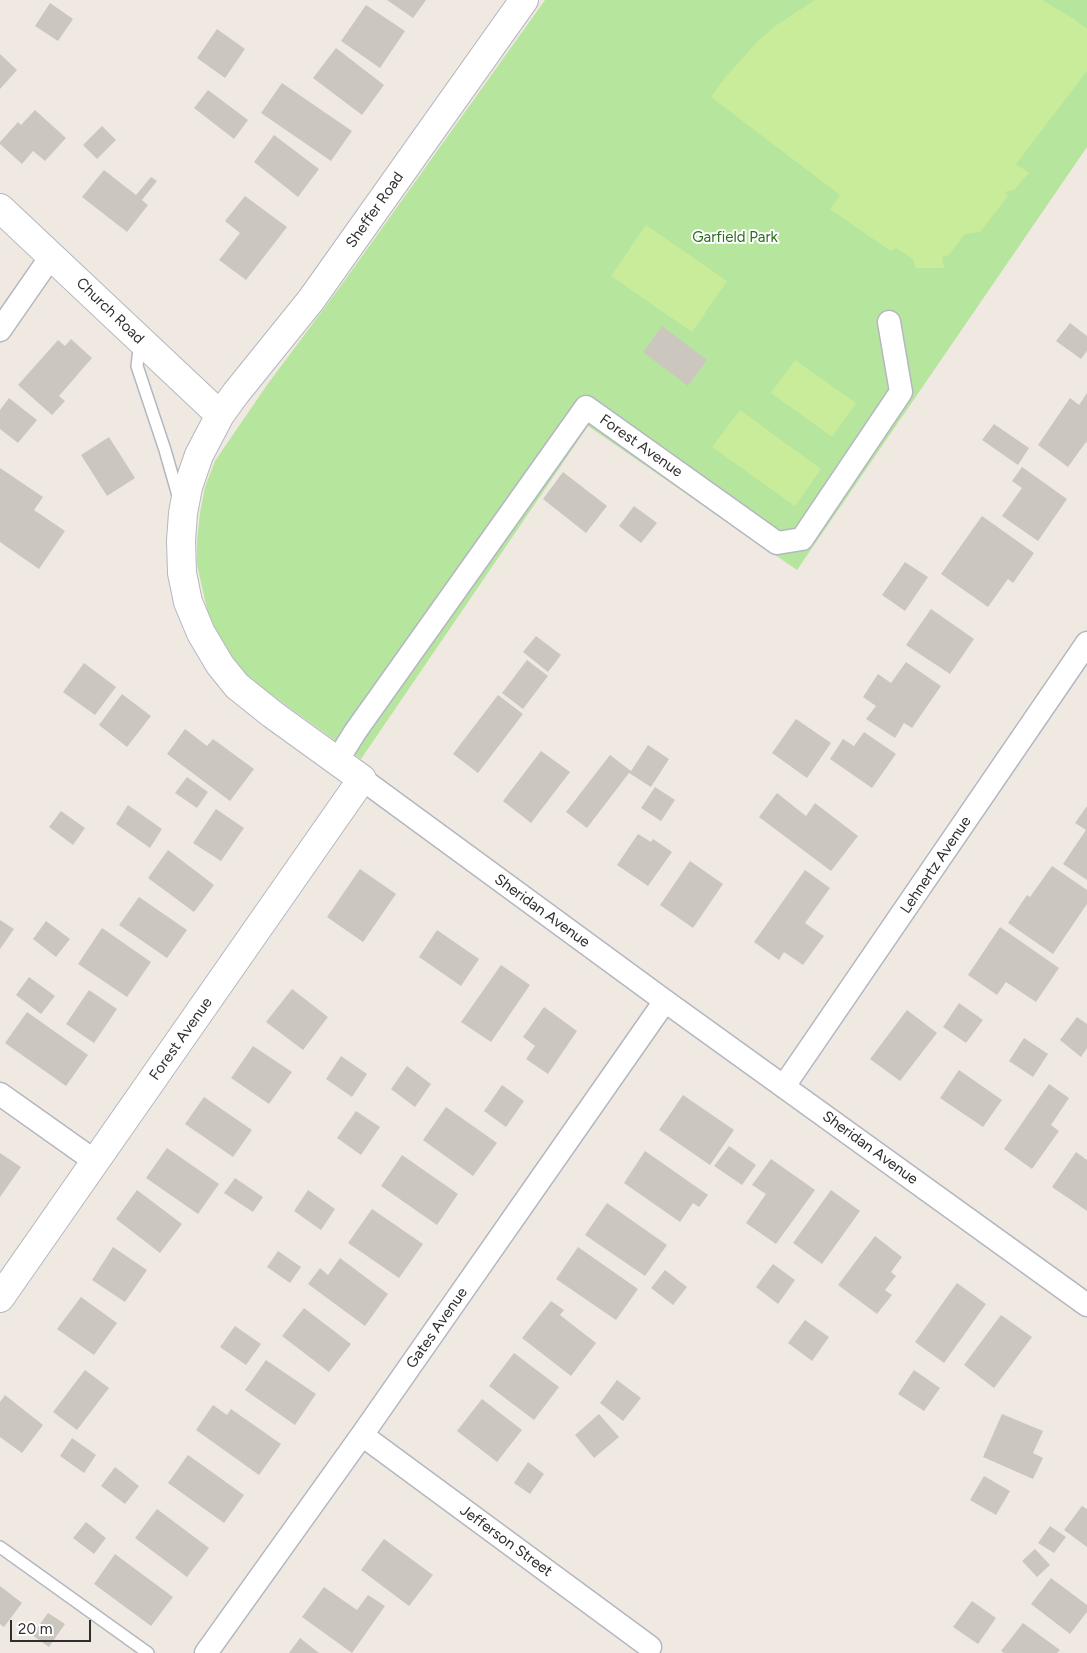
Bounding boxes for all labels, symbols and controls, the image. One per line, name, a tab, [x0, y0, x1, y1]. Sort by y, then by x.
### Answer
street label: Sheffer Road	[342, 169, 408, 251]
park label: Garfield Park	[692, 229, 778, 247]
street label: Church Road	[72, 274, 148, 348]
street label: Forest Avenue	[596, 411, 686, 481]
street label: Lehnertz Avenue	[897, 813, 975, 917]
street label: Sheridan Avenue	[491, 870, 593, 952]
street label: Forest Avenue	[146, 994, 216, 1084]
street label: Sheridan Avenue	[819, 1107, 921, 1189]
street label: Gates Avenue	[403, 1284, 471, 1372]
street label: Jefferson Street	[456, 1501, 556, 1581]
scale bar	[12, 1610, 94, 1642]
text: 20 m	[18, 1620, 52, 1638]

